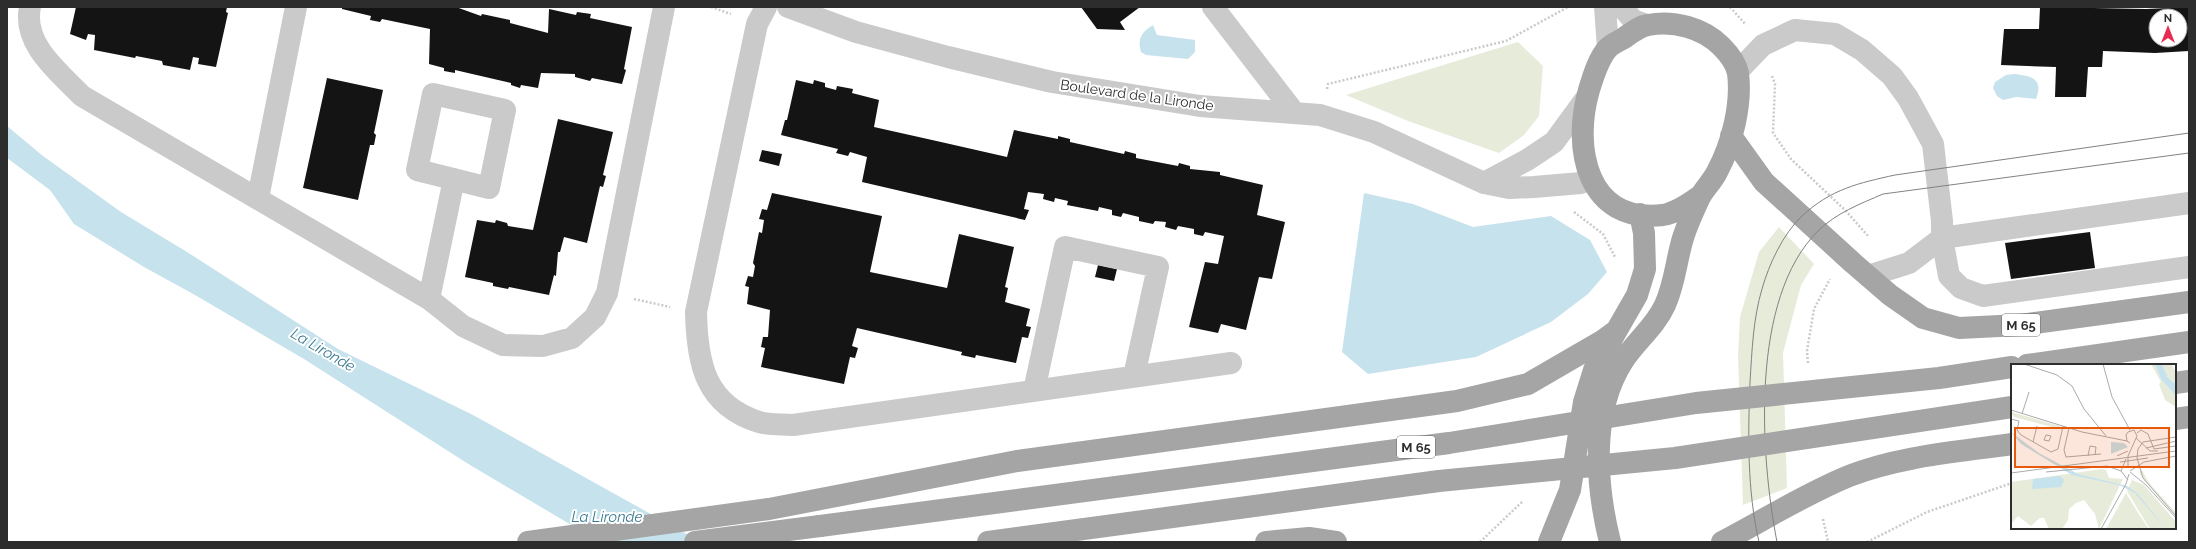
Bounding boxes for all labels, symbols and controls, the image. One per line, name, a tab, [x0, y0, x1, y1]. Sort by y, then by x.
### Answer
north arrow	[2148, 8, 2188, 48]
text: N	[2164, 12, 2172, 25]
street label: Boulevard de la Lironde	[1059, 76, 1215, 114]
road number: M 65	[2002, 314, 2040, 336]
water label: La Lironde	[288, 324, 358, 376]
inset map	[2011, 364, 2176, 529]
road number: M 65	[1397, 436, 1435, 458]
water label: La Lironde	[571, 508, 643, 526]

